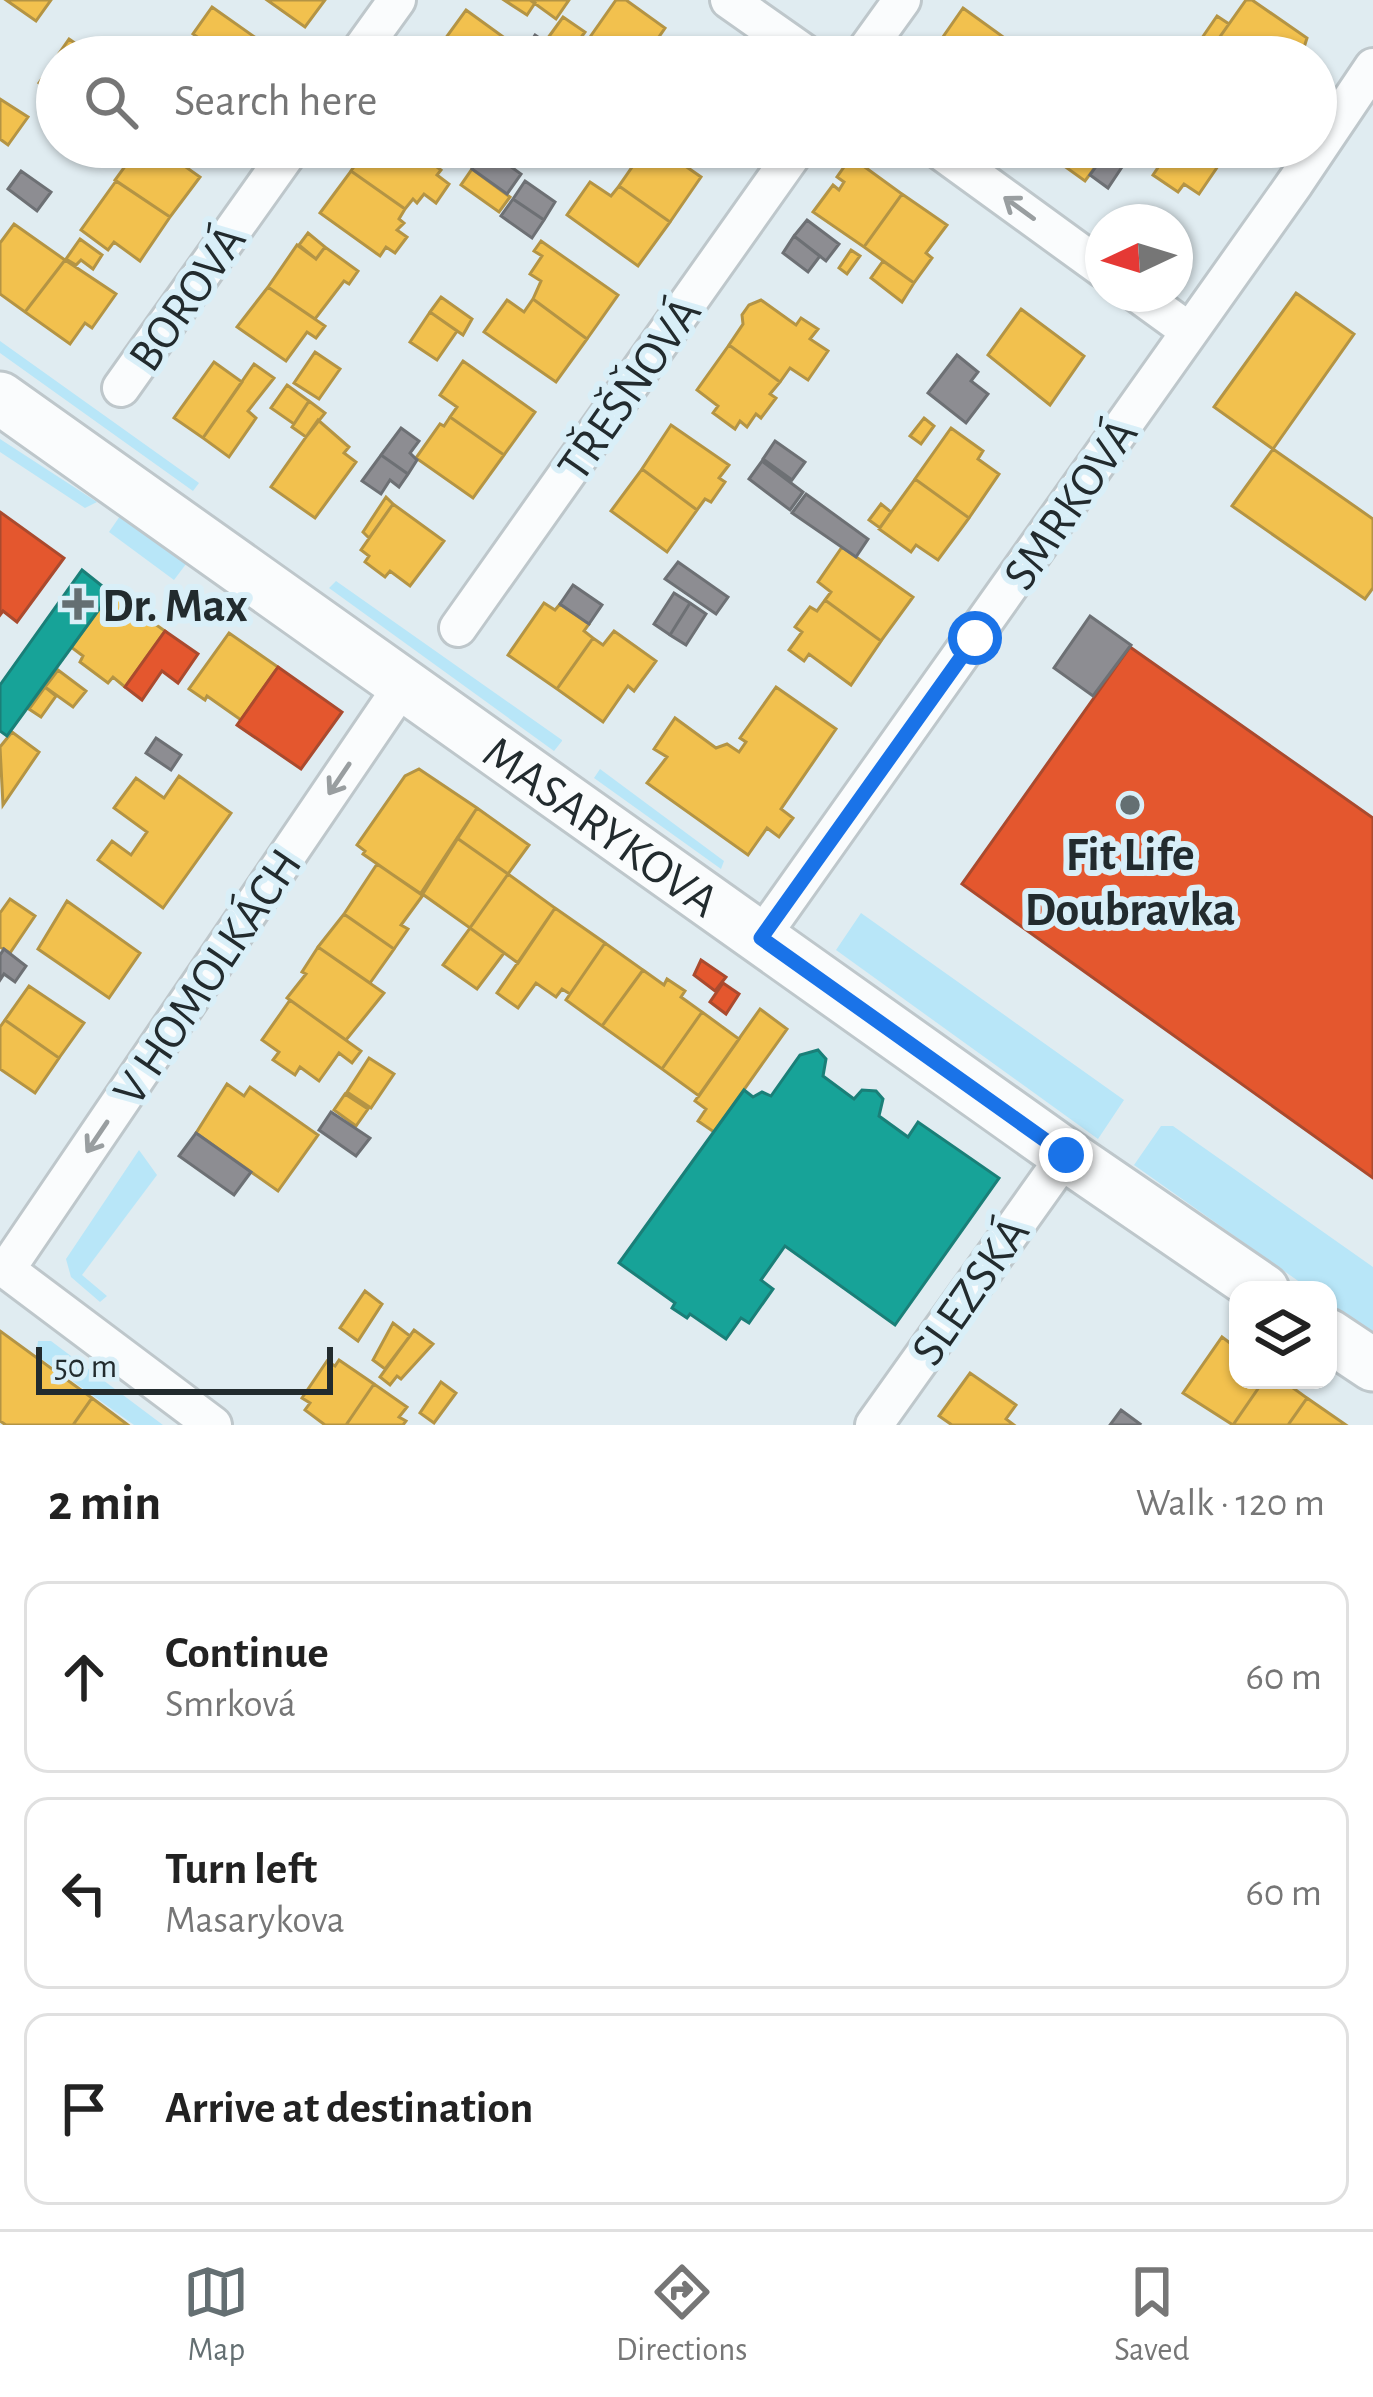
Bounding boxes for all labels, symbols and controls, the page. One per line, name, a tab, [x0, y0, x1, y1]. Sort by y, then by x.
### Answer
search box	[36, 36, 1337, 168]
icon: search	[78, 69, 144, 135]
text: Search here	[174, 79, 377, 124]
one-way arrow	[1003, 196, 1036, 221]
north arrow	[1085, 204, 1193, 312]
street label: BOROVÁ	[117, 214, 256, 380]
street label: TŘEŠŇOVÁ	[546, 287, 711, 490]
street label: SMRKOVÁ	[992, 408, 1147, 599]
place label: Dr. Max	[102, 583, 248, 631]
marker: Dr. Max	[65, 591, 91, 617]
route start	[948, 611, 1002, 665]
street label: MASARYKOVA	[474, 728, 726, 927]
one-way arrow	[327, 762, 352, 795]
marker: Fit Life Doubravka	[1117, 792, 1143, 818]
place label: Fit Life Doubravka	[1024, 832, 1236, 935]
street label: V HOMOLKÁCH	[101, 838, 311, 1114]
one-way arrow	[85, 1119, 110, 1153]
route end	[1039, 1128, 1093, 1182]
street label: SLEZSKÁ	[900, 1206, 1039, 1374]
map controls	[1229, 1281, 1337, 1389]
button: layers	[1229, 1281, 1337, 1389]
scale bar	[36, 1341, 333, 1394]
text: 50 m	[54, 1351, 117, 1384]
text: 2 min	[48, 1478, 161, 1529]
text: Walk · 120 m	[1136, 1484, 1325, 1523]
text: Continue	[165, 1631, 329, 1676]
icon: ahead	[51, 1644, 117, 1710]
text: 60 m	[1245, 1658, 1322, 1697]
text: Smrková	[165, 1685, 296, 1724]
text: Turn left	[165, 1847, 317, 1892]
icon: left	[51, 1860, 117, 1926]
text: 60 m	[1245, 1874, 1322, 1913]
text: Masarykova	[165, 1901, 345, 1940]
icon: arrive	[51, 2076, 117, 2142]
text: Arrive at destination	[165, 2086, 533, 2131]
tab: Map	[183, 2259, 249, 2371]
tab: Directions	[616, 2259, 747, 2371]
tab: Saved	[1114, 2259, 1190, 2371]

